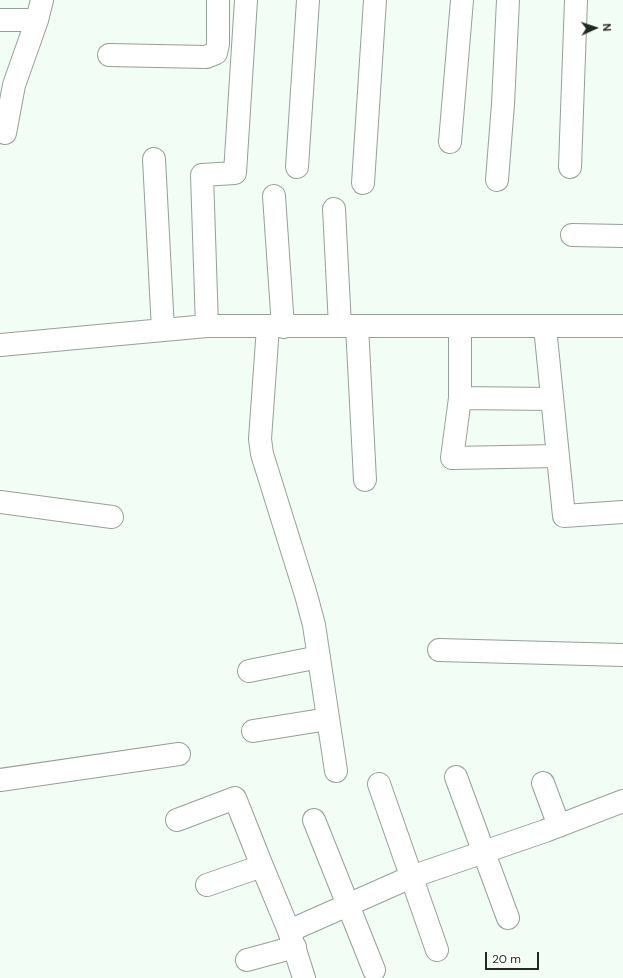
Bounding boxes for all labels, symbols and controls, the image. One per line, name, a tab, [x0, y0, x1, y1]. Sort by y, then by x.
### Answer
north arrow	[575, 8, 615, 48]
text: N	[600, 23, 614, 32]
scale bar	[487, 944, 541, 970]
text: 20 m	[492, 951, 521, 967]

